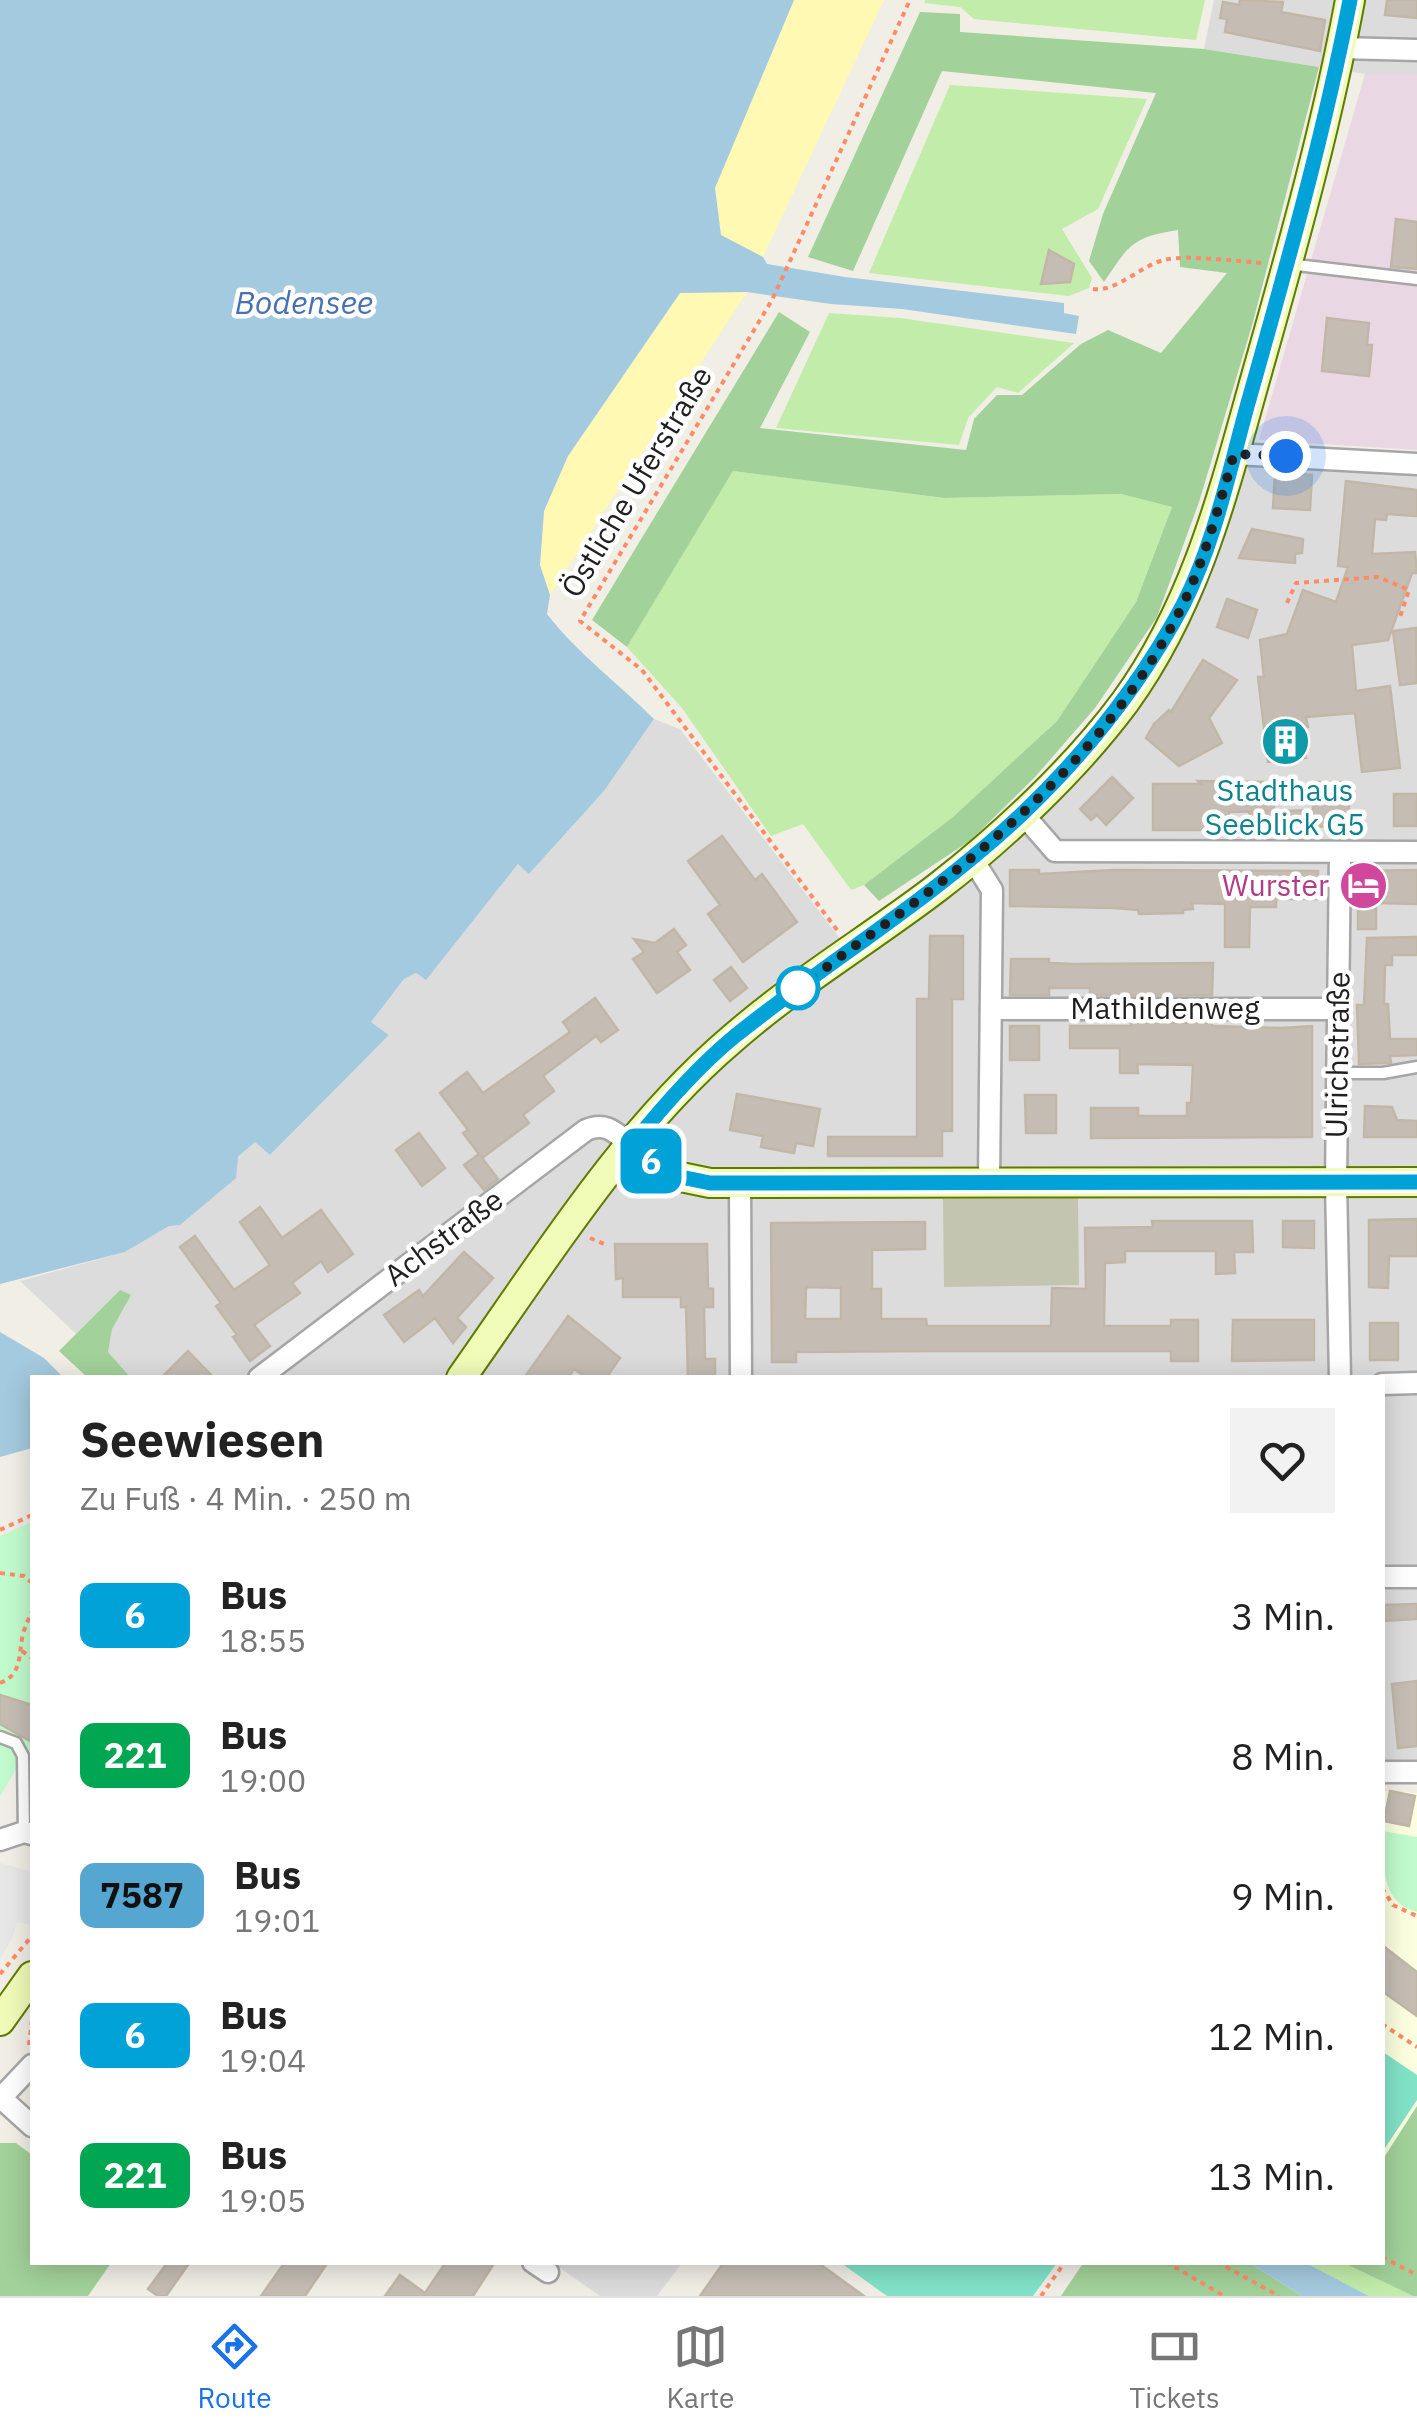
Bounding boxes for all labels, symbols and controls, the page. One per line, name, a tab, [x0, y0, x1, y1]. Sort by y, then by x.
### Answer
water label: Bodensee	[235, 281, 373, 323]
street label: Östliche Uferstraße	[551, 359, 720, 604]
your location	[1261, 431, 1311, 481]
building icon: Stadthaus Seeblick G5	[1259, 716, 1311, 768]
place label: Stadthaus Seeblick G5	[1205, 770, 1365, 843]
hotel icon: Wurster	[1338, 860, 1390, 912]
place label: Wurster	[1222, 865, 1329, 904]
unlabelled marker	[777, 967, 819, 1009]
street label: Ulrichstraße	[1316, 971, 1357, 1139]
street label: Mathildenweg	[1070, 988, 1260, 1027]
line badge: 6	[618, 1128, 684, 1194]
text: 6	[640, 1138, 662, 1184]
street label: Achstraße	[376, 1179, 510, 1294]
text: Seewiesen	[80, 1408, 325, 1470]
button: heart	[1230, 1408, 1335, 1513]
text: Zu Fuß · 4 Min. · 250 m	[80, 1477, 412, 1519]
text: Bus	[220, 1570, 287, 1619]
text: 3 Min.	[1231, 1591, 1335, 1640]
text: 6	[124, 1592, 146, 1638]
text: 18:55	[220, 1619, 306, 1661]
text: Bus	[220, 1710, 287, 1759]
text: 8 Min.	[1231, 1731, 1335, 1780]
text: 221	[103, 1732, 167, 1778]
text: 19:00	[220, 1759, 306, 1801]
text: Bus	[234, 1850, 301, 1899]
text: 9 Min.	[1231, 1871, 1335, 1920]
text: 7587	[100, 1872, 184, 1918]
text: 19:01	[234, 1899, 320, 1941]
text: Bus	[220, 1990, 287, 2039]
text: 12 Min.	[1208, 2011, 1335, 2060]
text: 6	[124, 2012, 146, 2058]
text: 19:04	[220, 2039, 306, 2081]
text: Bus	[220, 2130, 287, 2179]
text: 13 Min.	[1208, 2151, 1335, 2200]
text: 221	[103, 2152, 167, 2198]
text: 19:05	[220, 2179, 306, 2221]
tab: Route	[197, 2319, 272, 2416]
tab: Karte	[667, 2319, 734, 2416]
tab: Tickets	[1129, 2319, 1220, 2416]

